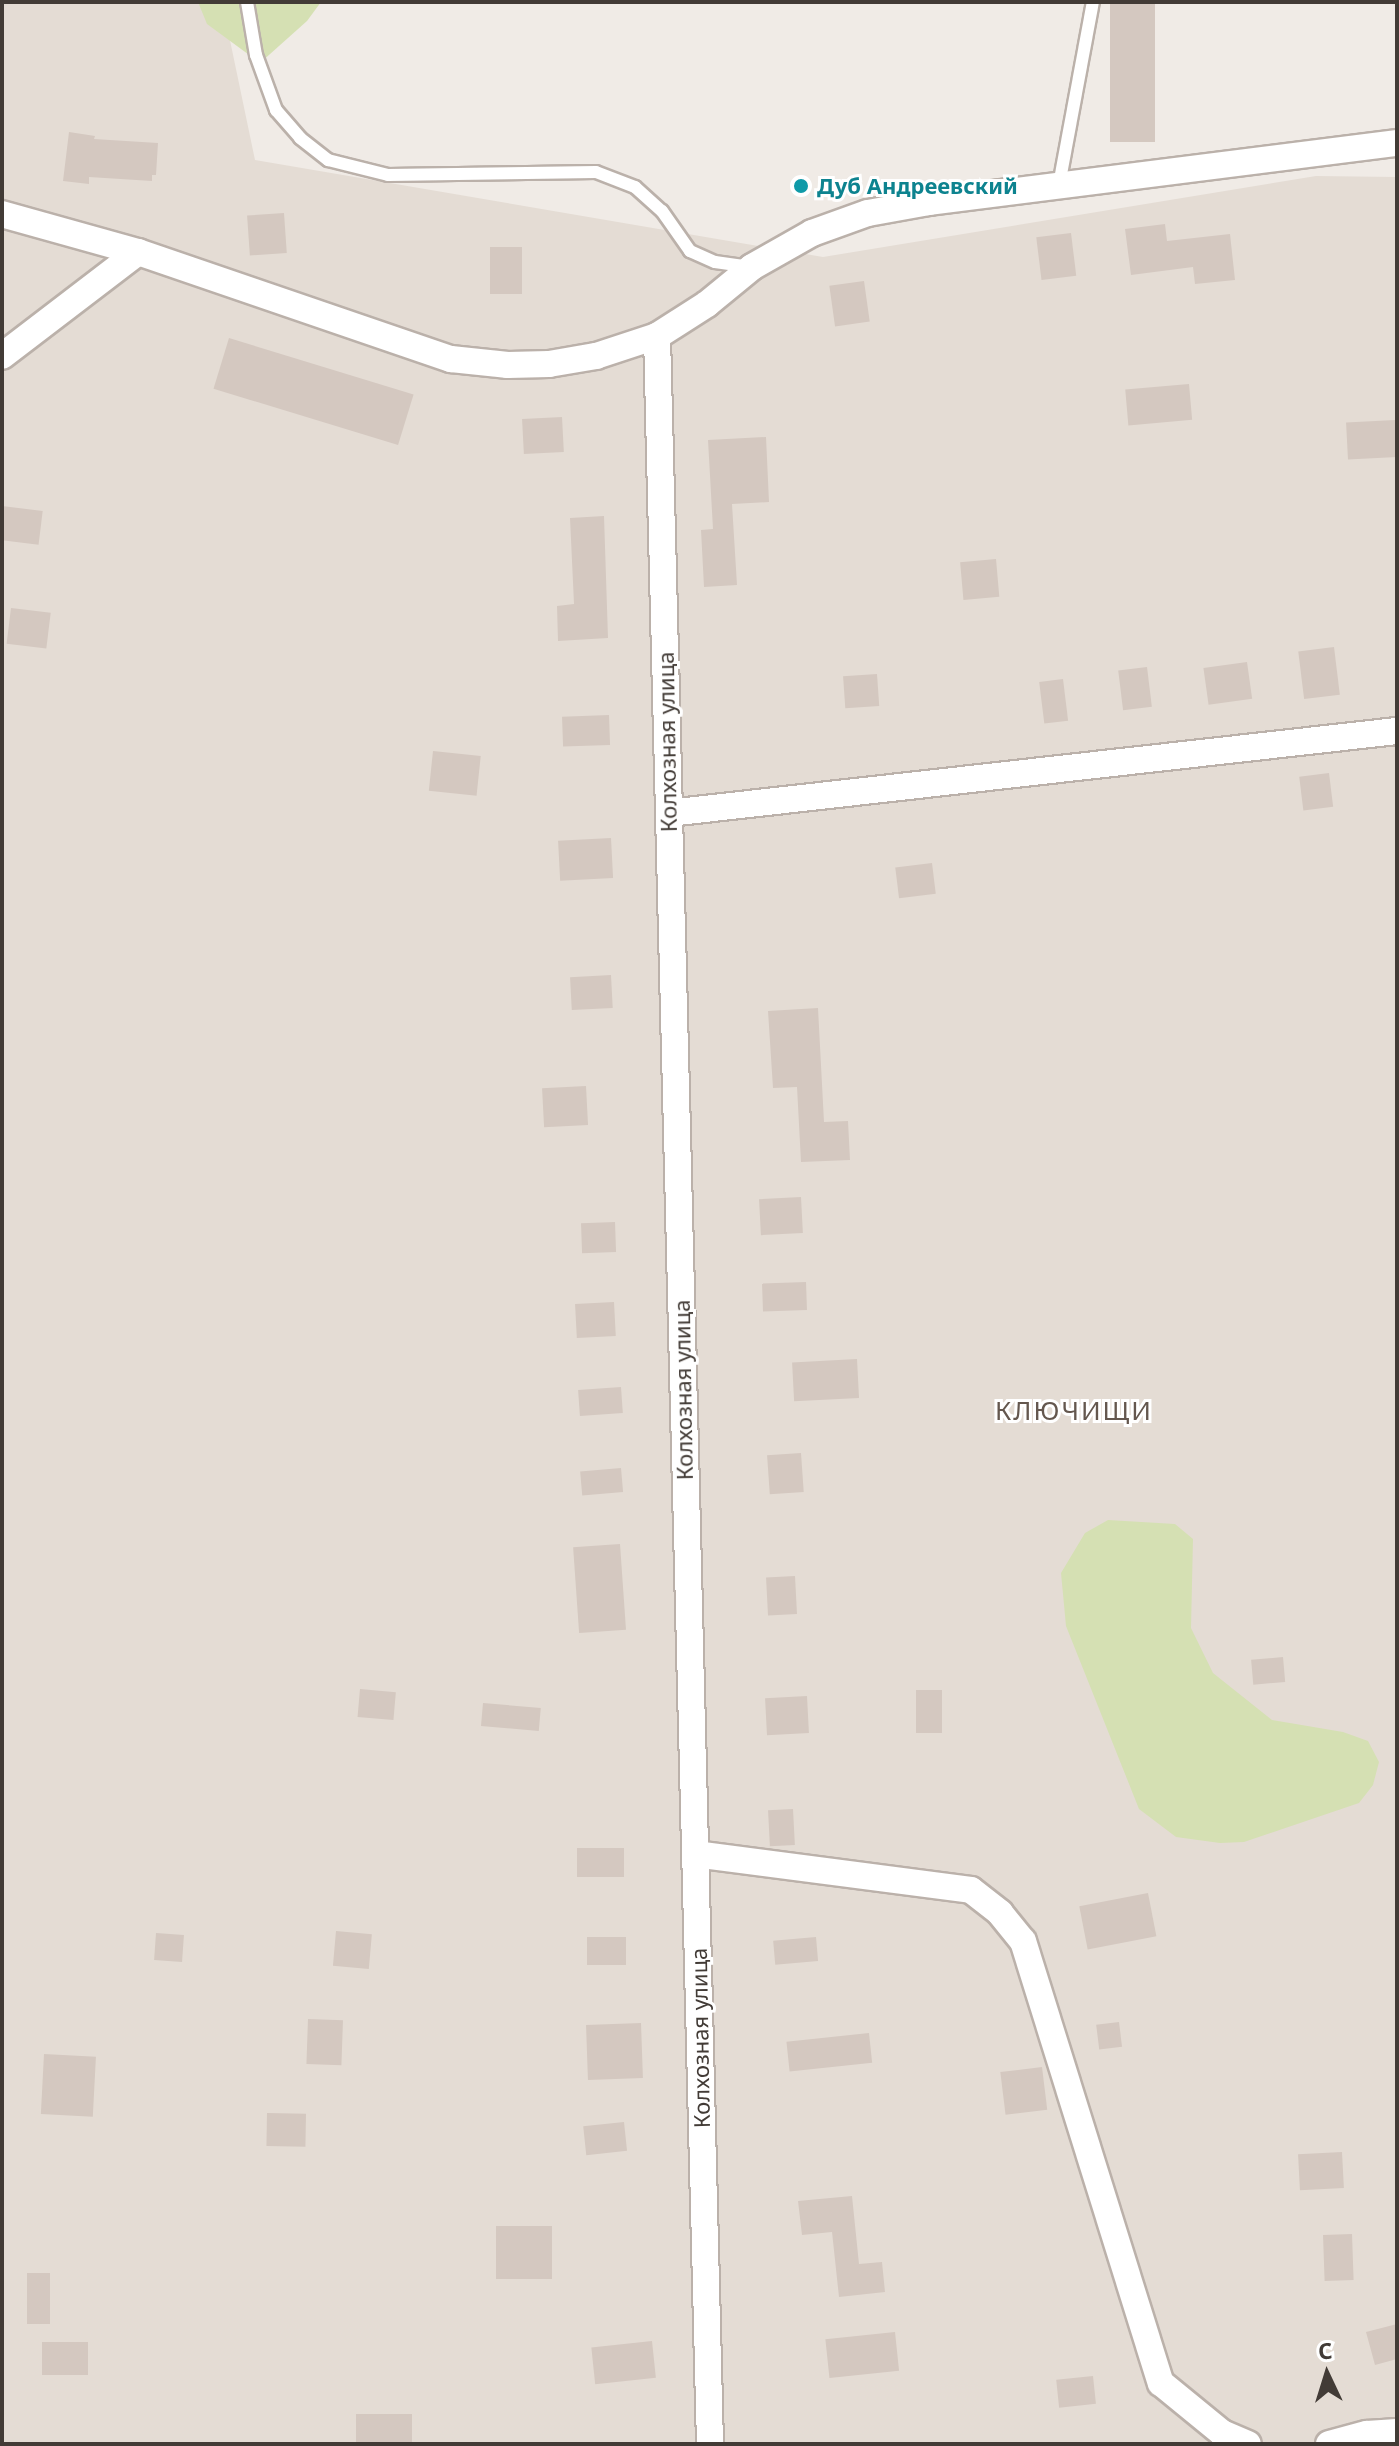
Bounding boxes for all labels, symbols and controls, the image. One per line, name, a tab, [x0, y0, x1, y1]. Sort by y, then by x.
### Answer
place label: Дуб Андреевский	[817, 173, 1018, 199]
marker: Дуб Андреевский	[792, 177, 810, 195]
street label: Колхозная улица	[652, 652, 682, 832]
street label: Колхозная улица	[668, 1300, 698, 1480]
district label: КЛЮЧИЩИ	[995, 1395, 1153, 1427]
street label: Колхозная улица	[685, 1948, 715, 2128]
north arrow	[1287, 2334, 1367, 2414]
text: С	[1317, 2335, 1333, 2366]

